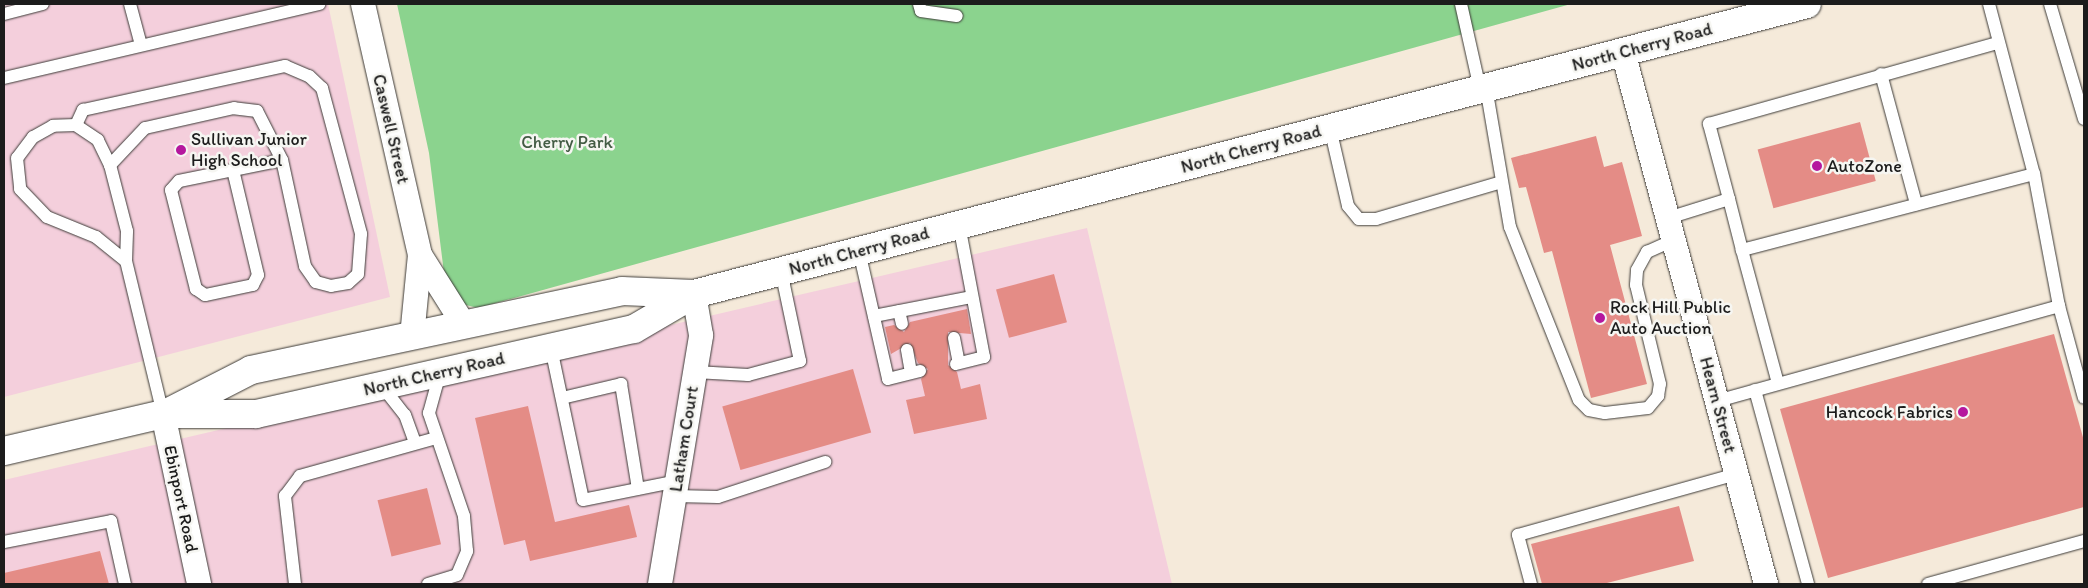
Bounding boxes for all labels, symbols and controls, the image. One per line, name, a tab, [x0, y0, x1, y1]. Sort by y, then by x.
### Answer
street label: North Cherry Road	[1570, 18, 1714, 76]
street label: Caswell Street	[368, 72, 414, 186]
street label: North Cherry Road	[1179, 120, 1323, 178]
place label: Sullivan Junior High School	[191, 129, 307, 172]
park label: Cherry Park	[521, 131, 613, 153]
marker: Sullivan Junior High School	[175, 144, 187, 156]
place label: AutoZone	[1827, 155, 1902, 177]
marker: AutoZone	[1811, 160, 1823, 172]
street label: North Cherry Road	[787, 222, 931, 280]
place label: Rock Hill Public Auto Auction	[1610, 297, 1731, 340]
marker: Rock Hill Public Auto Auction	[1594, 312, 1606, 324]
street label: North Cherry Road	[361, 347, 507, 401]
street label: Hearn Street	[1695, 355, 1741, 455]
street label: Latham Court	[665, 385, 703, 493]
place label: Hancock Fabrics	[1827, 401, 1953, 423]
marker: Hancock Fabrics	[1957, 406, 1969, 418]
street label: Ebinport Road	[159, 444, 203, 554]

